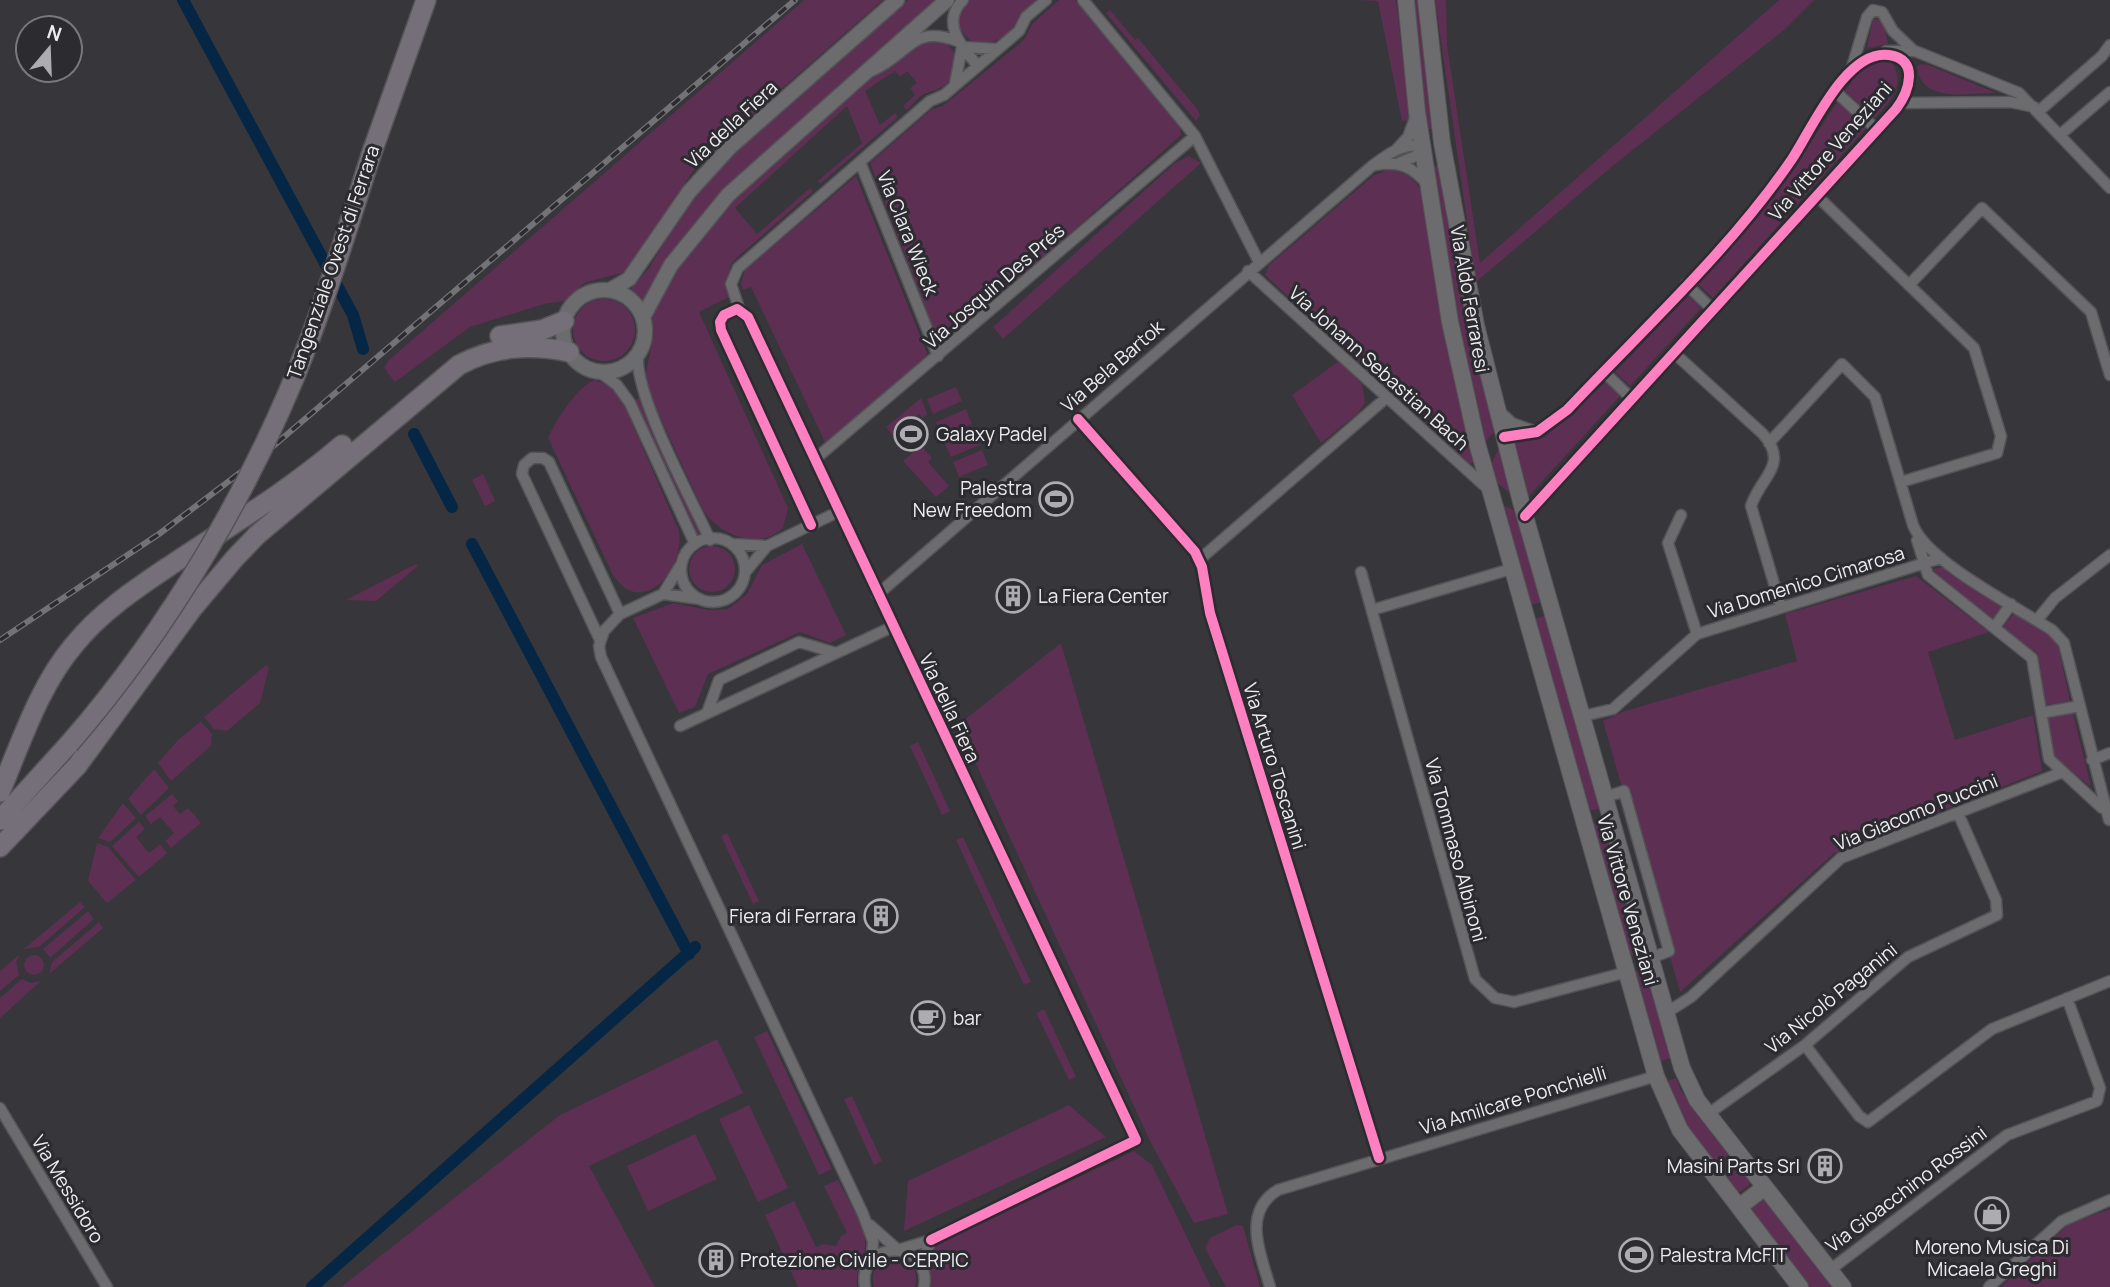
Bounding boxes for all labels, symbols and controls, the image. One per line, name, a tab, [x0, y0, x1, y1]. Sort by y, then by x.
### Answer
north arrow	[14, 14, 84, 84]
text: N	[44, 18, 65, 47]
street label: Via della Fiera	[679, 74, 783, 174]
street label: Via Vittore Veneziani	[1762, 76, 1898, 226]
street label: Tangenziale Ovest di Ferrara	[281, 142, 385, 382]
street label: Via Clara Wieck	[871, 167, 945, 300]
street label: Via Josquin Des Prés	[918, 217, 1070, 355]
street label: Via Aldo Ferraresi	[1444, 223, 1496, 375]
street label: Via Johann Sebastian Bach	[1283, 280, 1475, 456]
street label: Via Bela Bartok	[1055, 314, 1169, 418]
sports icon: Galaxy Padel	[892, 415, 930, 453]
place label: Galaxy Padel	[936, 421, 1047, 447]
place label: Palestra New Freedom	[913, 475, 1032, 523]
sports icon: Palestra New Freedom	[1037, 480, 1075, 518]
street label: Via Domenico Cimarosa	[1704, 540, 1908, 624]
building icon: La Fiera Center	[994, 577, 1032, 615]
place label: La Fiera Center	[1038, 583, 1169, 609]
street label: Via della Fiera	[913, 649, 987, 767]
street label: Via Arturo Toscanini	[1237, 680, 1313, 852]
street label: Via Tommaso Albinoni	[1419, 755, 1493, 945]
street label: Via Giacomo Puccini	[1830, 767, 2002, 857]
street label: Via Vittore Veneziani	[1591, 812, 1665, 988]
building icon: Fiera di Ferrara	[862, 897, 900, 935]
place label: Fiera di Ferrara	[729, 903, 856, 929]
street label: Via Nicolò Paganini	[1759, 937, 1903, 1059]
cafe icon: bar	[909, 999, 947, 1037]
place label: bar	[953, 1005, 982, 1031]
street label: Via Amilcare Ponchielli	[1416, 1059, 1610, 1141]
street label: Via Gioacchino Rossini	[1820, 1120, 1992, 1258]
street label: Via Messidoro	[26, 1130, 110, 1248]
building icon: Masini Parts Srl	[1806, 1147, 1844, 1185]
place label: Masini Parts Srl	[1667, 1153, 1800, 1179]
shop icon: Moreno Musica Di Micaela Greghi	[1973, 1195, 2011, 1233]
place label: Moreno Musica Di Micaela Greghi	[1915, 1234, 2069, 1282]
sports icon: Palestra McFIT	[1617, 1236, 1655, 1274]
building icon: Protezione Civile - CERPIC	[697, 1241, 735, 1279]
place label: Palestra McFIT	[1660, 1242, 1788, 1268]
place label: Protezione Civile - CERPIC	[740, 1247, 969, 1273]

